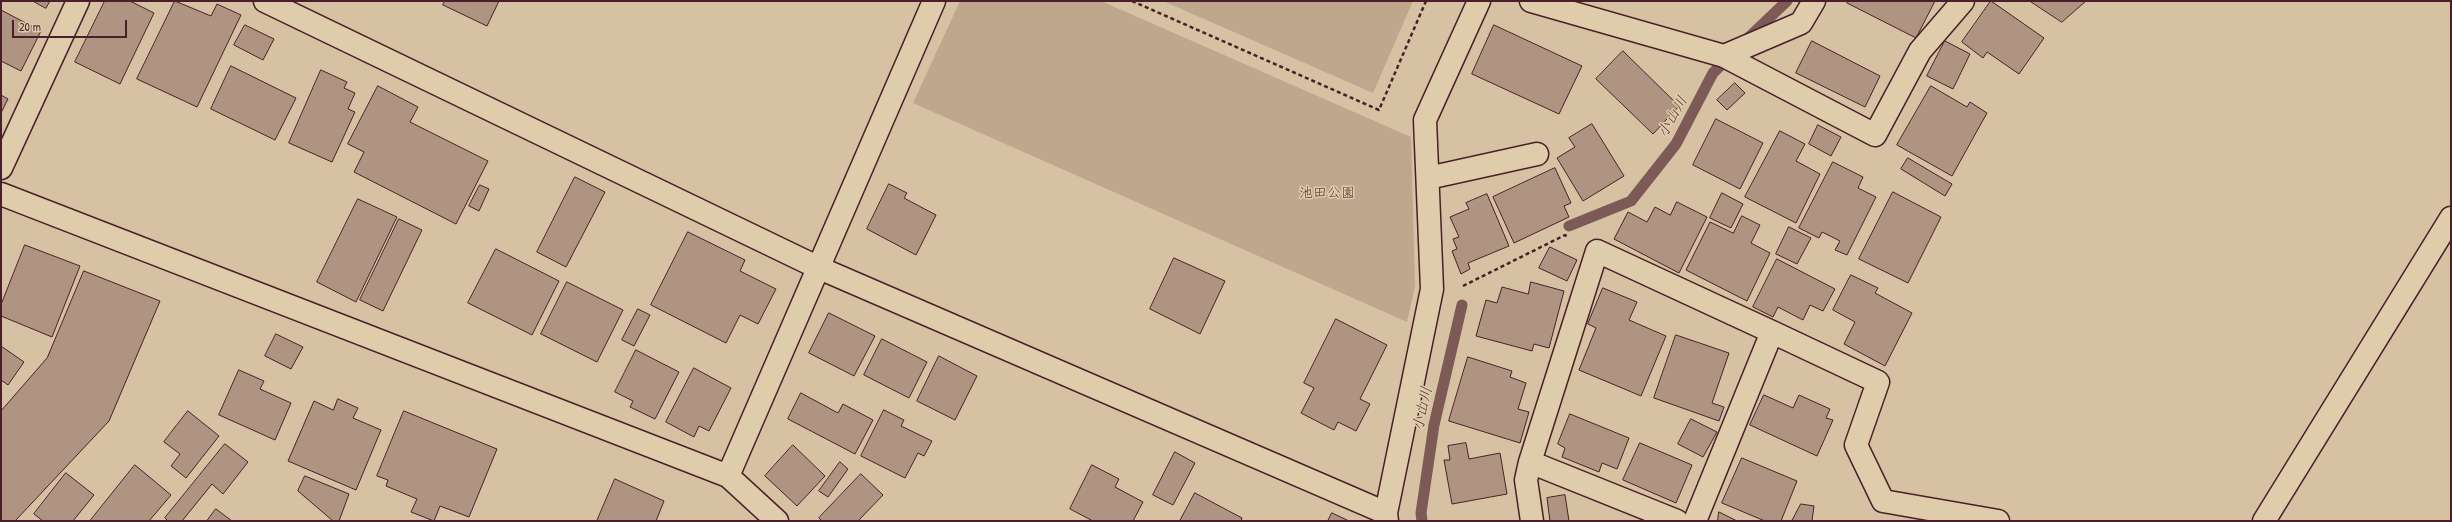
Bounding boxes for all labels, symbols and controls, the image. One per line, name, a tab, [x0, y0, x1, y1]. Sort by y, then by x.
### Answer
scale bar	[14, 12, 129, 38]
text: 20 m	[19, 18, 41, 35]
water label: 小山川	[1654, 93, 1692, 141]
park label: 池田公園	[1299, 185, 1355, 201]
water label: 小山川	[1410, 385, 1436, 433]

